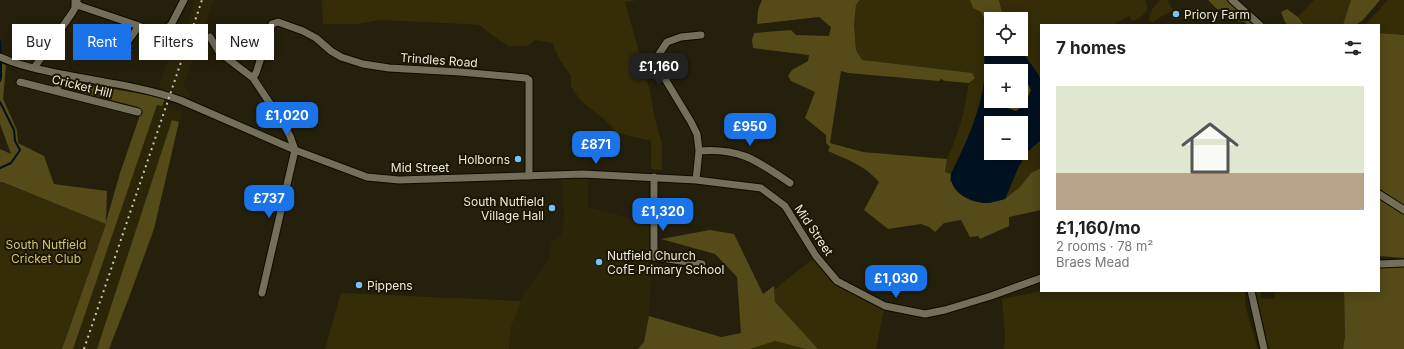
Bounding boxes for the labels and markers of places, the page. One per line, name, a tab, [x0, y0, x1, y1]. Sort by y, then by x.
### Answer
place label: Priory Farm	[1184, 7, 1250, 22]
marker: Priory Farm	[1171, 9, 1181, 19]
pin: £1,160	[626, 53, 692, 87]
pin: £1,020	[254, 102, 320, 136]
pin: £950	[726, 113, 774, 147]
pin: £871	[572, 131, 620, 165]
place label: Holborns	[458, 152, 510, 167]
marker: Holborns	[513, 154, 523, 164]
pin: £737	[245, 185, 293, 219]
place label: South Nutfield Village Hall	[463, 194, 544, 223]
pin: £1,320	[630, 198, 696, 232]
marker: South Nutfield Village Hall	[547, 203, 557, 213]
place label: Nutfield Church CofE Primary School	[607, 248, 724, 277]
marker: Nutfield Church CofE Primary School	[594, 257, 604, 267]
pin: £1,030	[863, 265, 929, 299]
place label: Pippens	[367, 278, 413, 293]
marker: Pippens	[354, 280, 364, 290]

